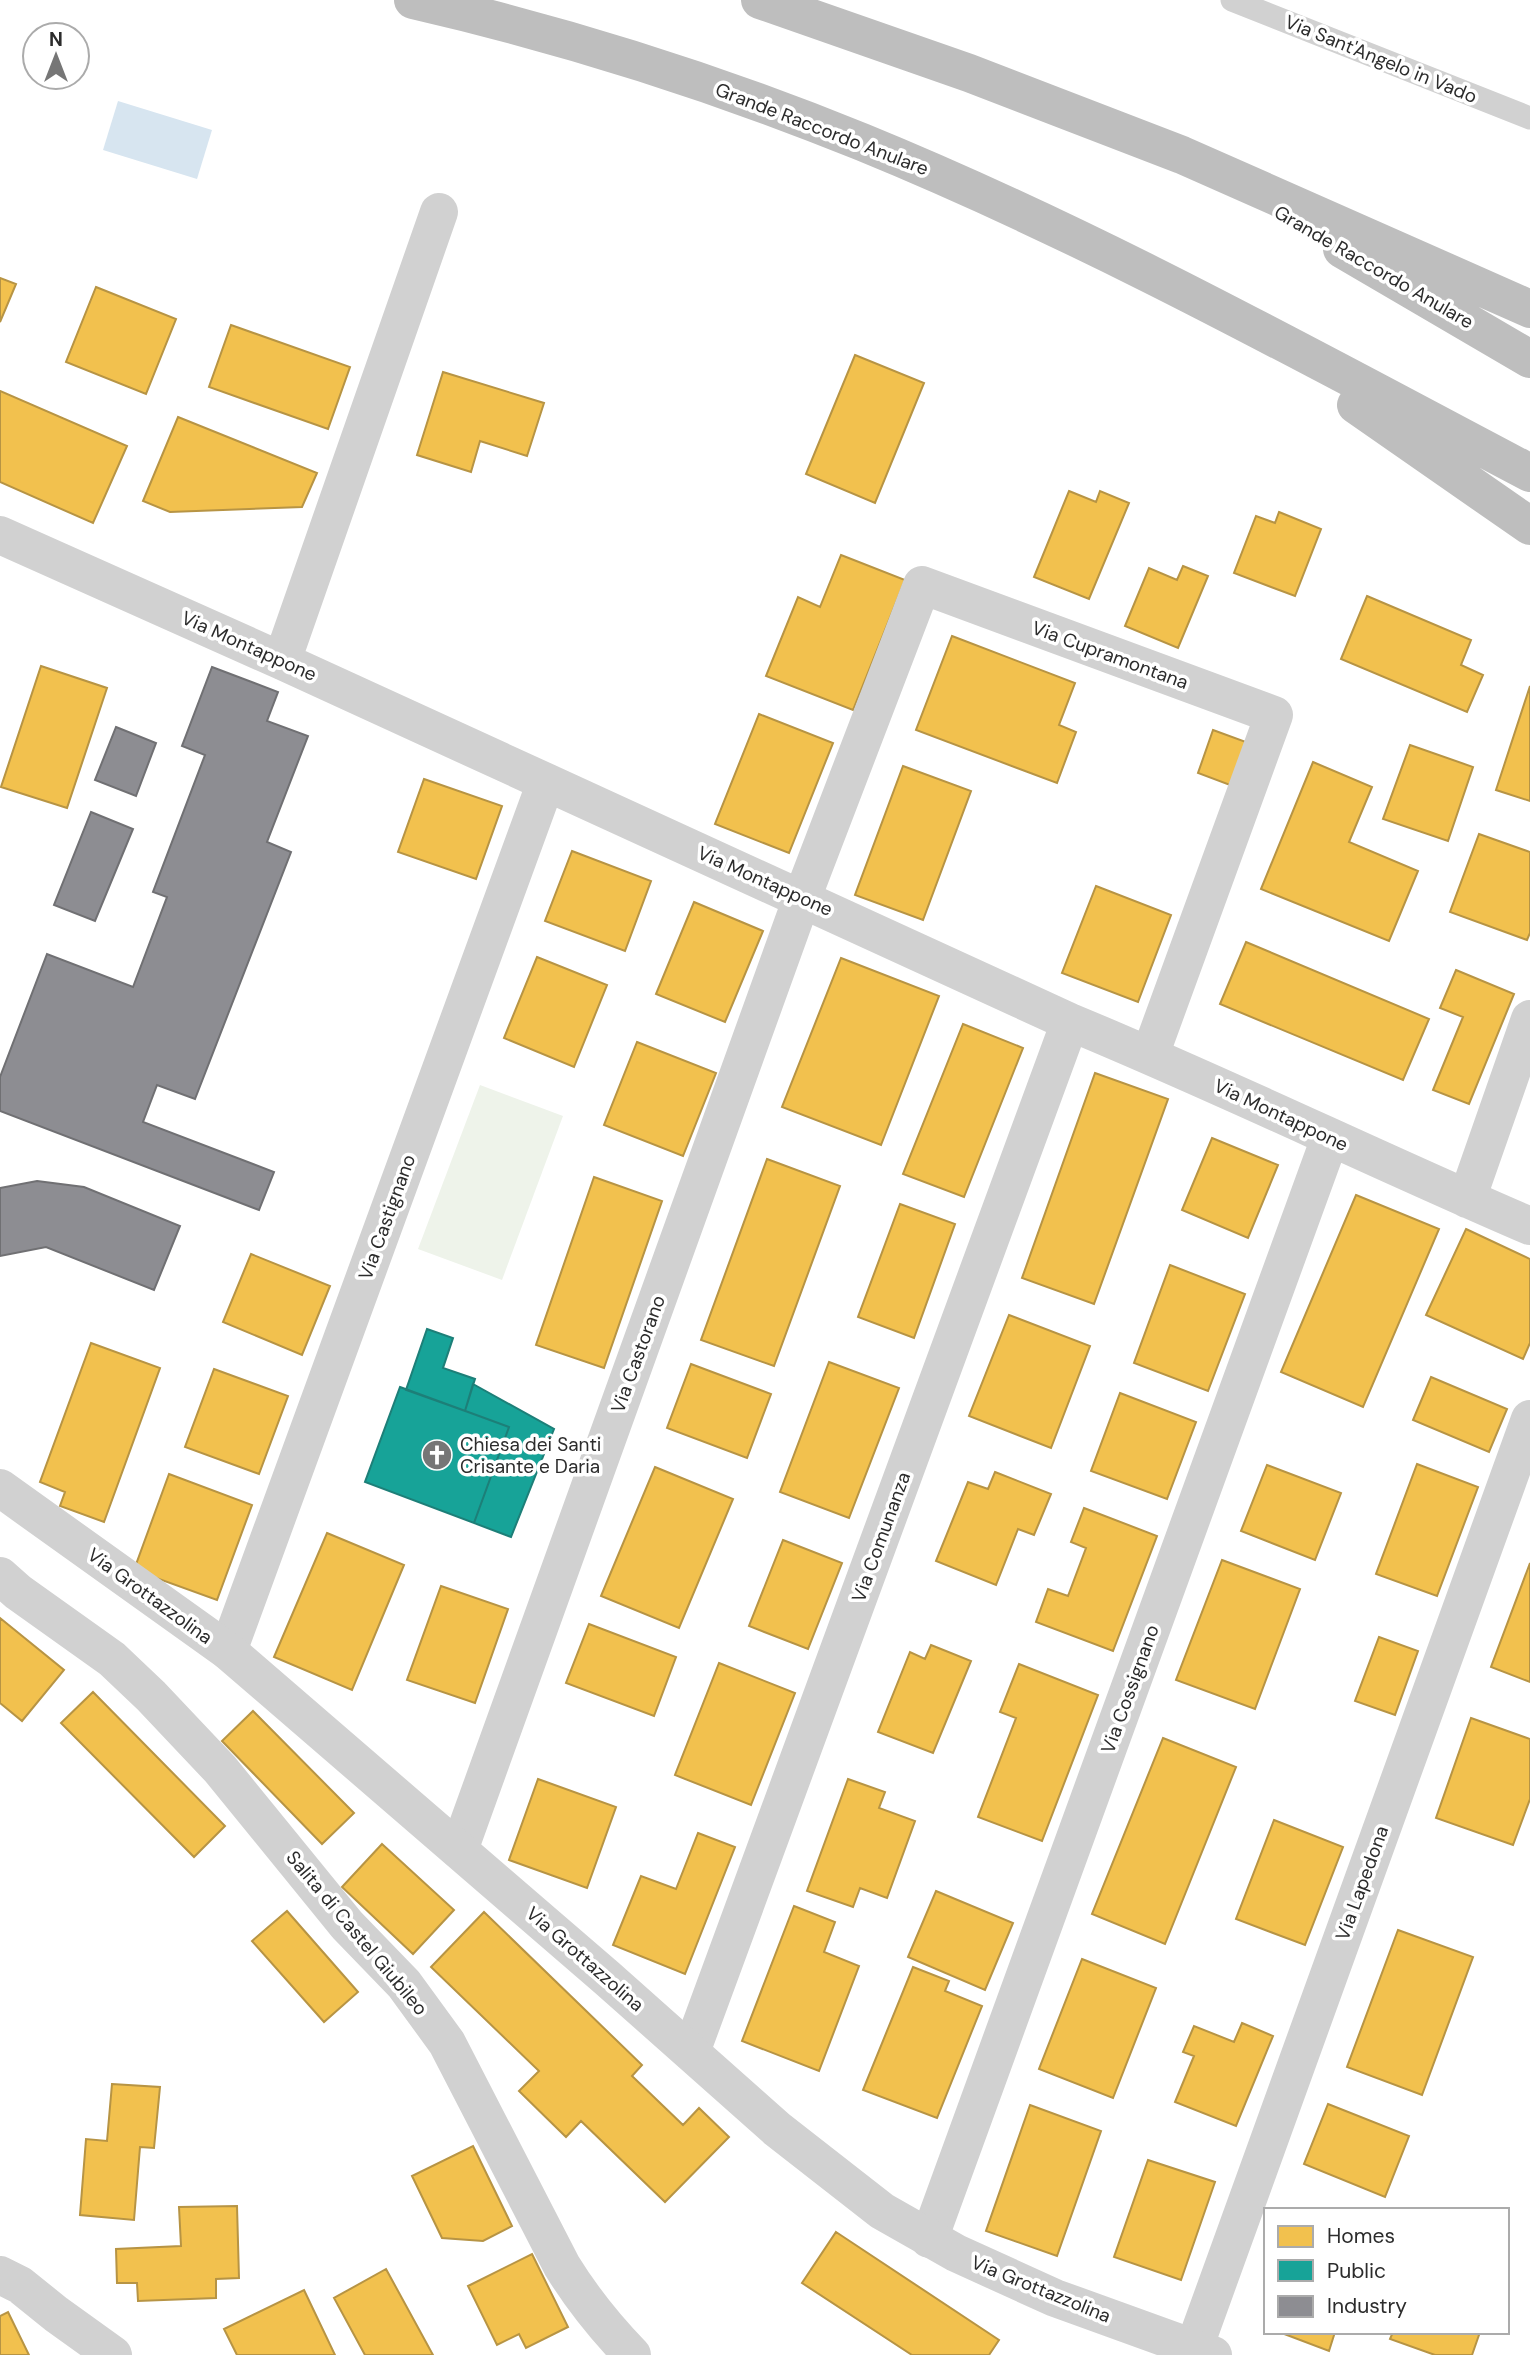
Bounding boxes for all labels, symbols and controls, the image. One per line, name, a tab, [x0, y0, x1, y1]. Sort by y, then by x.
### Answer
street label: Via Sant'Angelo in Vado	[1281, 9, 1481, 109]
north arrow	[21, 21, 91, 91]
text: N	[49, 27, 63, 52]
street label: Grande Raccordo Anulare	[712, 77, 932, 181]
street label: Grande Raccordo Anulare	[1270, 200, 1478, 334]
street label: Via Montappone	[178, 605, 320, 687]
street label: Via Cupramontana	[1028, 615, 1192, 695]
street label: Via Montappone	[694, 840, 836, 922]
street label: Via Montappone	[1210, 1073, 1352, 1157]
street label: Via Castignano	[353, 1151, 421, 1283]
street label: Via Castorano	[605, 1292, 671, 1416]
place label: Chiesa dei Santi Crisante e Daria	[460, 1432, 601, 1479]
church icon: Chiesa dei Santi Crisante e Daria	[420, 1438, 454, 1472]
street label: Via Comunanza	[846, 1469, 916, 1605]
street label: Via Grottazzolina	[83, 1542, 217, 1650]
street label: Via Cossignano	[1095, 1621, 1165, 1757]
street label: Via Lapedona	[1330, 1822, 1394, 1944]
street label: Salita di Castel Giubileo	[281, 1846, 433, 2020]
street label: Via Grottazzolina	[521, 1901, 649, 2017]
legend	[1264, 2208, 1509, 2334]
text: Homes	[1327, 2222, 1395, 2250]
street label: Via Grottazzolina	[967, 2250, 1115, 2328]
text: Public	[1327, 2257, 1386, 2285]
text: Industry	[1327, 2292, 1407, 2320]

